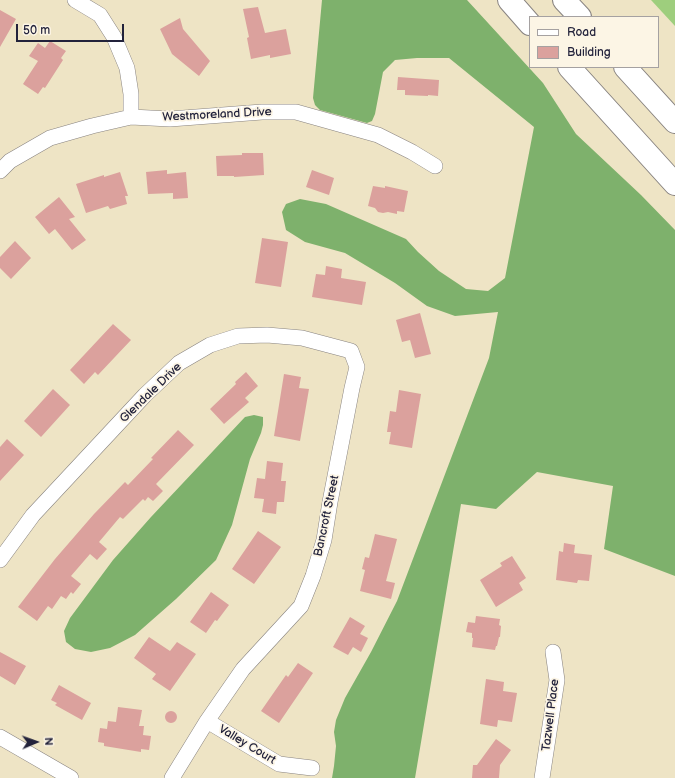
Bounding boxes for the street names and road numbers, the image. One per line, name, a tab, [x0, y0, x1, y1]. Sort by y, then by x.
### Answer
street label: Westmoreland Drive	[162, 105, 272, 125]
street label: Glendale Drive	[117, 360, 185, 426]
street label: Bancroft Street	[311, 474, 343, 558]
street label: Tazwell Place	[539, 678, 563, 752]
street label: Valley Court	[216, 722, 278, 768]

